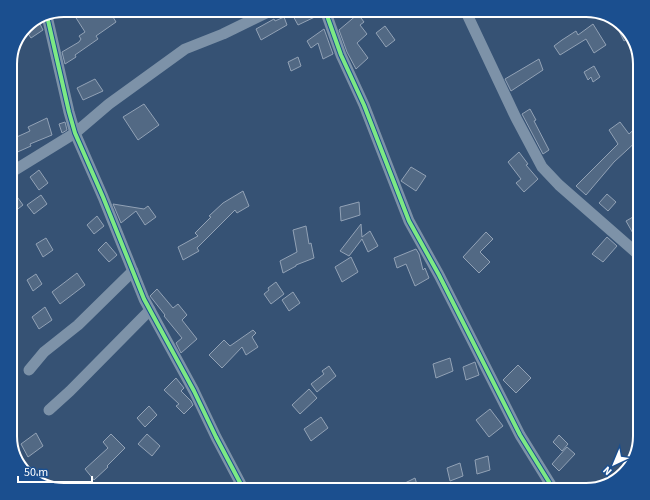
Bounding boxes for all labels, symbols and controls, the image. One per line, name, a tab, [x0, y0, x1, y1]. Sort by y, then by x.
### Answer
north arrow	[594, 444, 634, 484]
scale bar	[18, 458, 92, 484]
text: N	[600, 463, 615, 479]
text: 50 m	[24, 464, 48, 481]

